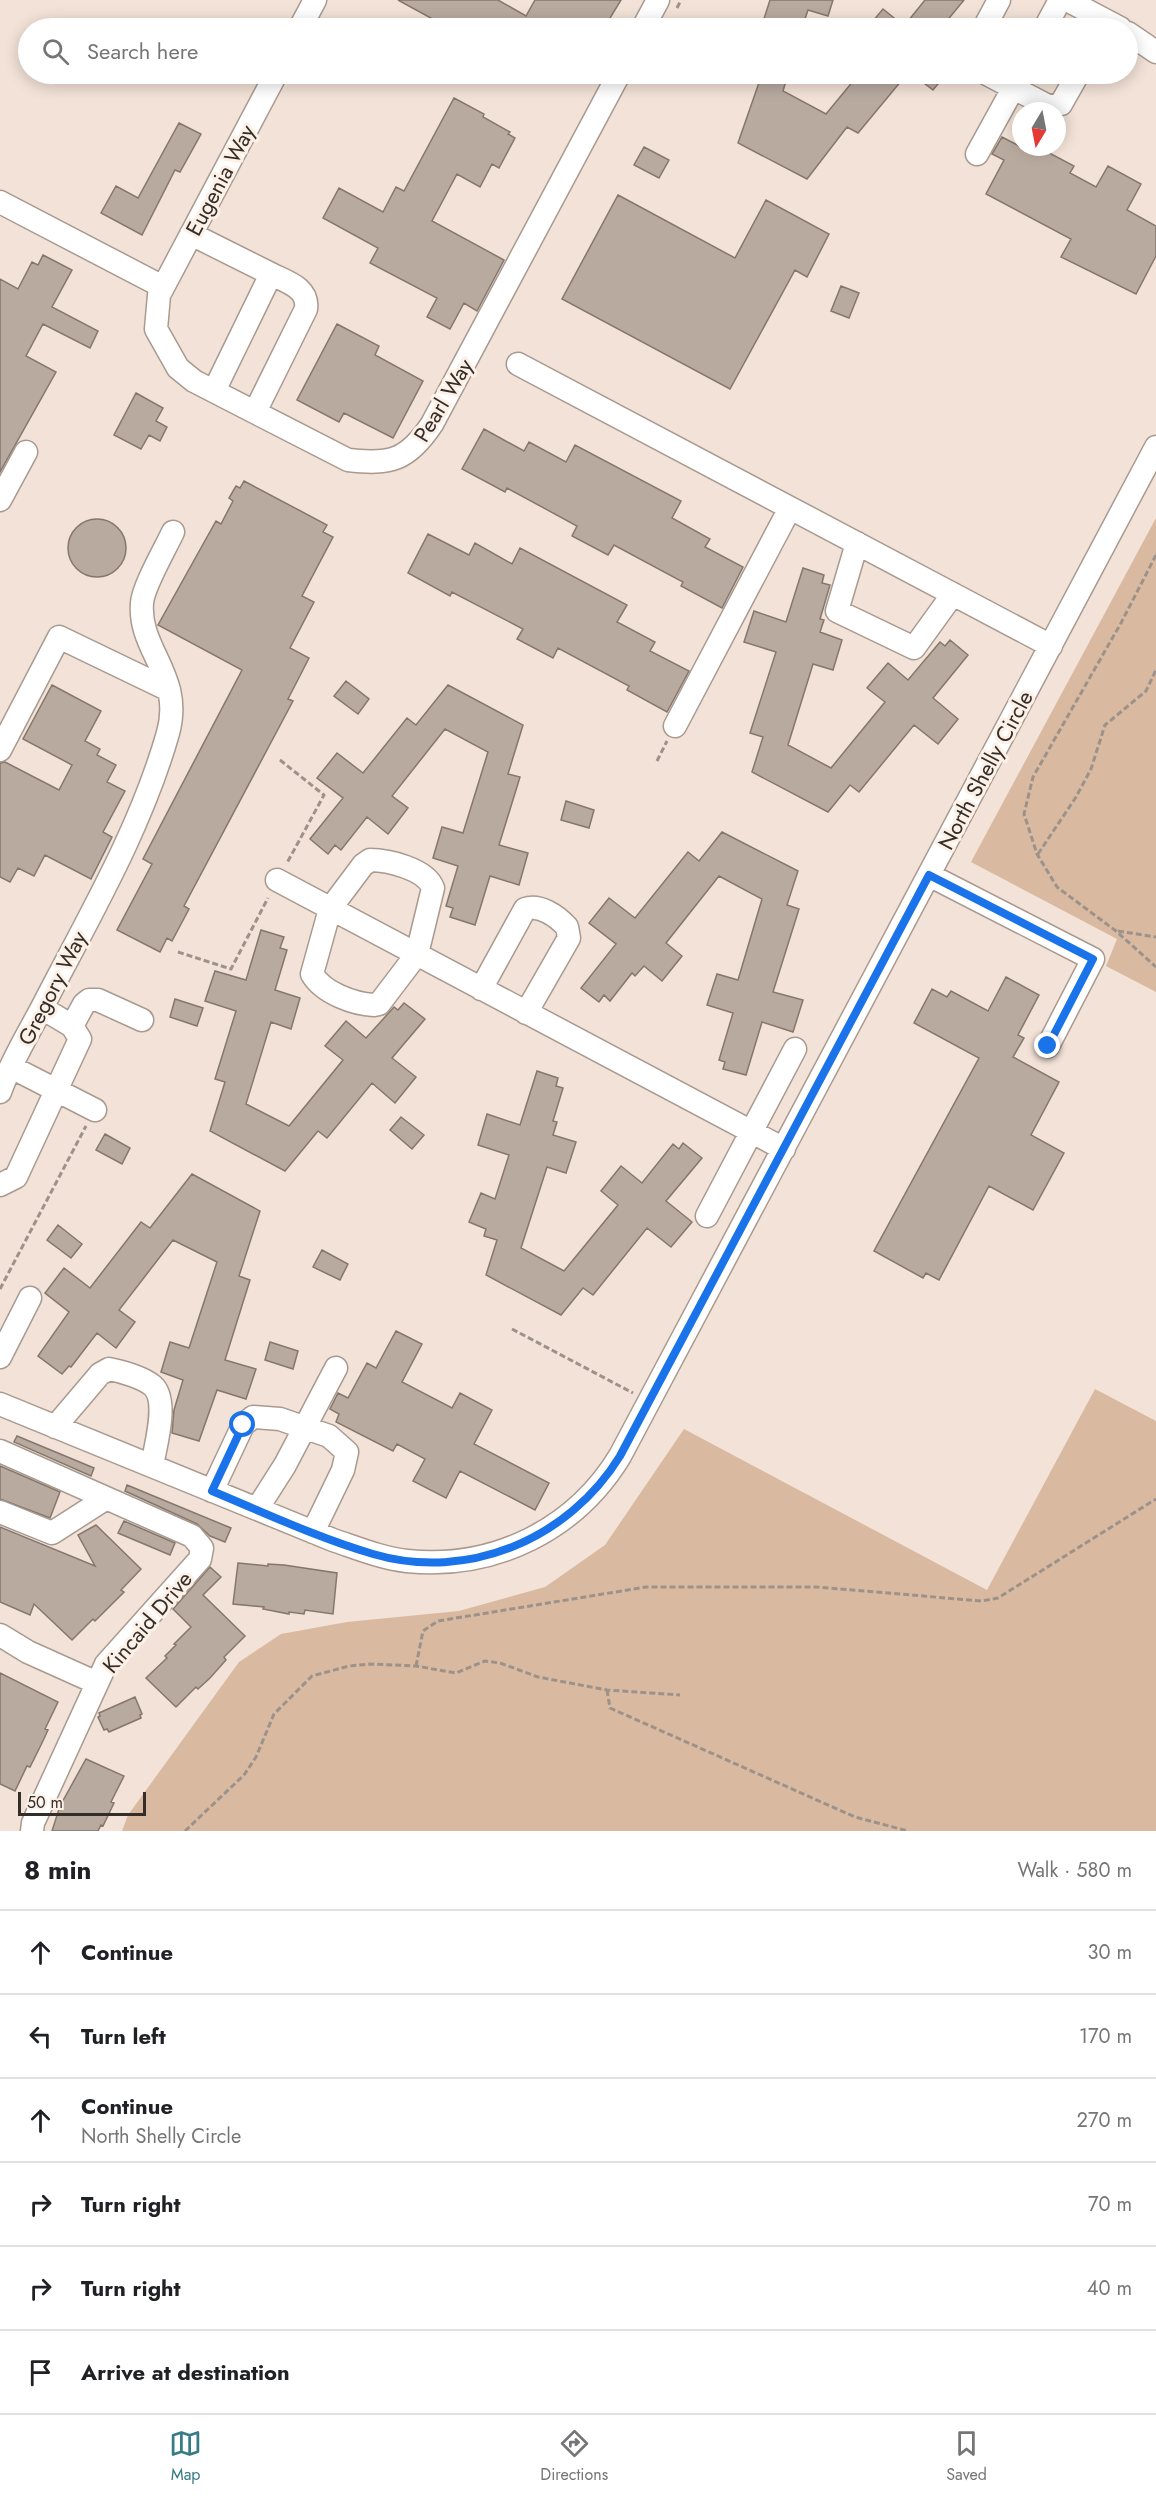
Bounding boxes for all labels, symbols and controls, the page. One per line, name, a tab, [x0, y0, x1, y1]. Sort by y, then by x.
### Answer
search box	[18, 18, 1138, 84]
icon: search	[39, 35, 72, 68]
text: Search here	[87, 35, 198, 67]
north arrow	[1012, 102, 1066, 156]
street label: Eugenia Way	[177, 118, 263, 241]
street label: Pearl Way	[406, 352, 481, 448]
street label: North Shelly Circle	[929, 685, 1041, 855]
street label: Gregory Way	[10, 925, 95, 1051]
route end	[1034, 1032, 1060, 1058]
route start	[229, 1411, 255, 1437]
street label: Kincaid Drive	[95, 1564, 199, 1680]
scale bar	[18, 1789, 146, 1816]
text: 50 m	[27, 1791, 63, 1814]
text: 8 min	[24, 1851, 92, 1889]
text: Walk · 580 m	[1017, 1856, 1132, 1885]
icon: ahead	[24, 1936, 57, 1969]
text: Continue	[81, 1936, 173, 1968]
text: 30 m	[1087, 1938, 1132, 1967]
icon: left	[24, 2020, 57, 2053]
text: Turn left	[81, 2020, 166, 2052]
text: 170 m	[1079, 2022, 1132, 2051]
text: Continue	[81, 2090, 173, 2122]
icon: ahead	[24, 2104, 57, 2137]
text: 270 m	[1077, 2106, 1132, 2135]
text: North Shelly Circle	[81, 2122, 241, 2151]
icon: right	[24, 2188, 57, 2221]
text: Turn right	[81, 2188, 181, 2220]
text: 70 m	[1088, 2190, 1132, 2219]
icon: right	[24, 2272, 57, 2305]
text: Turn right	[81, 2272, 181, 2304]
text: 40 m	[1087, 2274, 1132, 2303]
icon: arrive	[24, 2356, 57, 2389]
text: Arrive at destination	[81, 2356, 290, 2388]
tab: Map	[169, 2427, 202, 2486]
tab: Directions	[540, 2427, 608, 2486]
tab: Saved	[946, 2427, 987, 2486]

